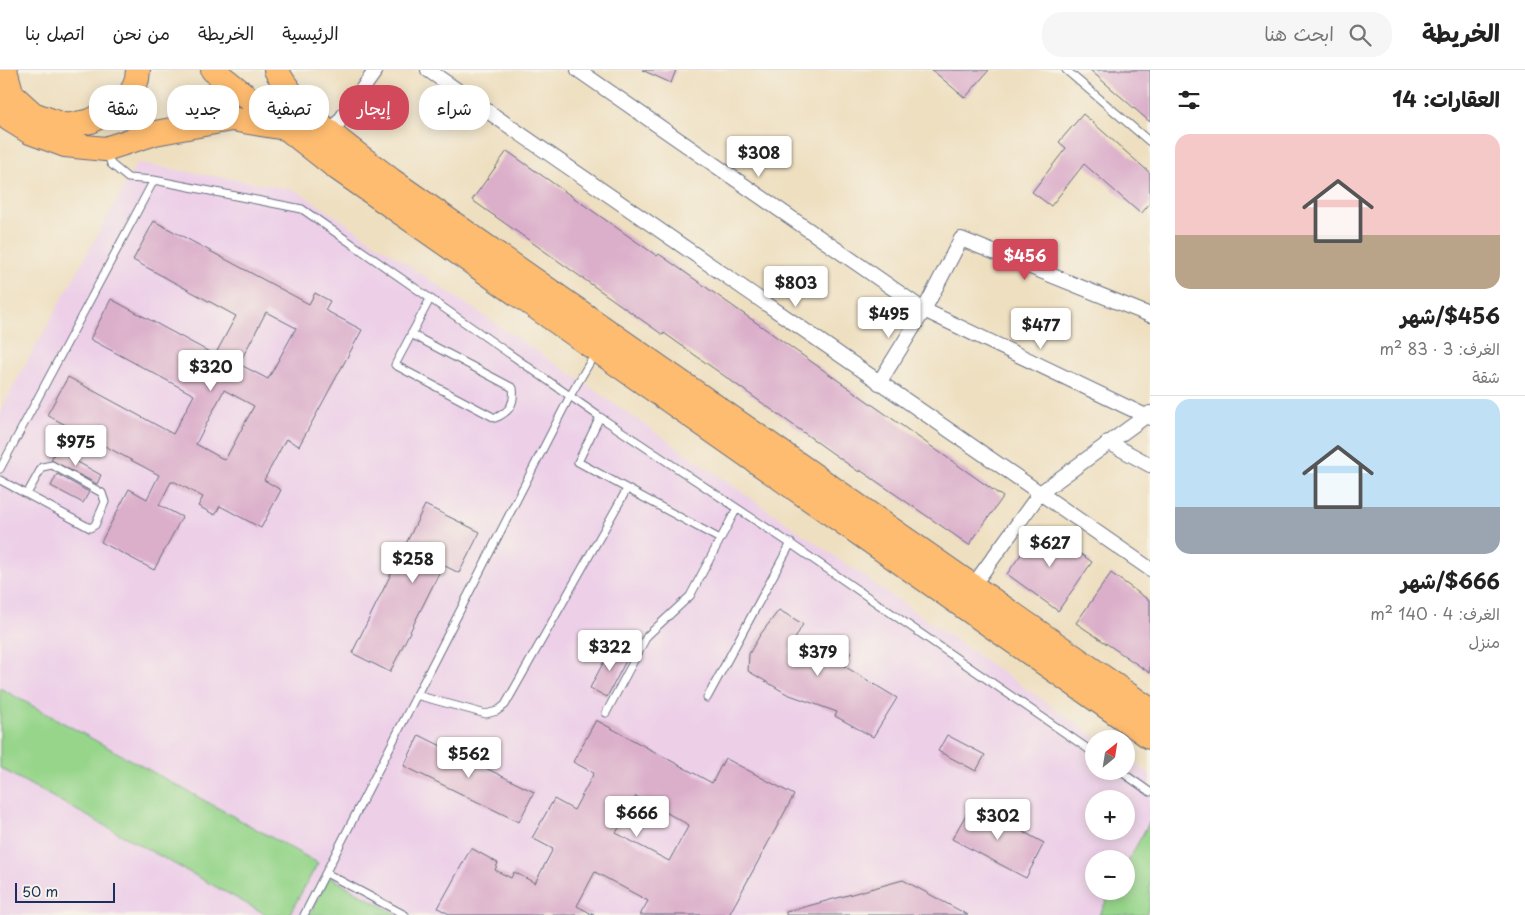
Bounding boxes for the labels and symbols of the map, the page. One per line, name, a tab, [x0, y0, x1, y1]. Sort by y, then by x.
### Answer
pin: $308	[729, 136, 789, 178]
pin: $456	[995, 238, 1055, 281]
pin: $803	[766, 266, 826, 308]
pin: $495	[859, 296, 919, 339]
pin: $477	[1011, 308, 1071, 350]
pin: $320	[181, 350, 241, 392]
pin: $975	[46, 424, 106, 467]
pin: $627	[1020, 526, 1080, 568]
pin: $258	[383, 542, 443, 584]
pin: $322	[580, 630, 640, 672]
pin: $379	[788, 634, 848, 677]
north arrow	[1085, 730, 1135, 780]
pin: $562	[439, 736, 499, 779]
pin: $666	[607, 796, 667, 838]
pin: $302	[968, 798, 1028, 841]
scale bar	[15, 880, 115, 903]

